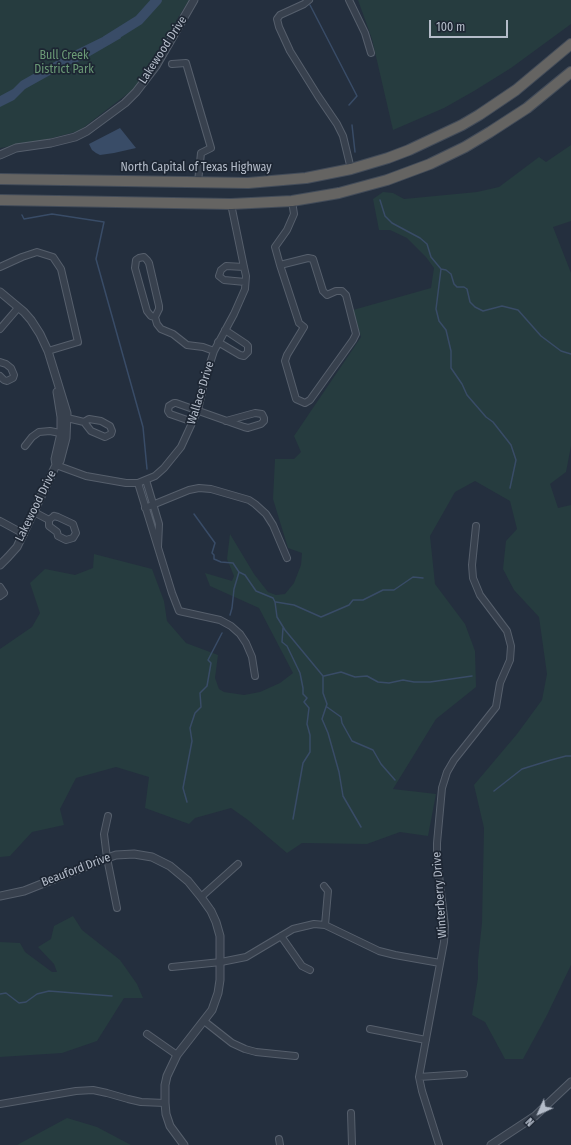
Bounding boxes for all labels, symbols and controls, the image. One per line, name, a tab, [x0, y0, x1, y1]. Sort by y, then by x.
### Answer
scale bar	[431, 12, 510, 38]
street label: Lakewood Drive	[136, 14, 190, 86]
text: 100 m	[436, 20, 465, 34]
park label: Bull Creek District Park	[34, 49, 94, 77]
street label: North Capital of Texas Highway	[120, 161, 272, 175]
street label: Wallace Drive	[185, 360, 217, 426]
street label: Lakewood Drive	[13, 468, 59, 544]
street label: Beauford Drive	[39, 850, 113, 890]
street label: Winterberry Drive	[430, 851, 450, 939]
north arrow	[519, 1093, 559, 1133]
text: N	[523, 1115, 537, 1129]

